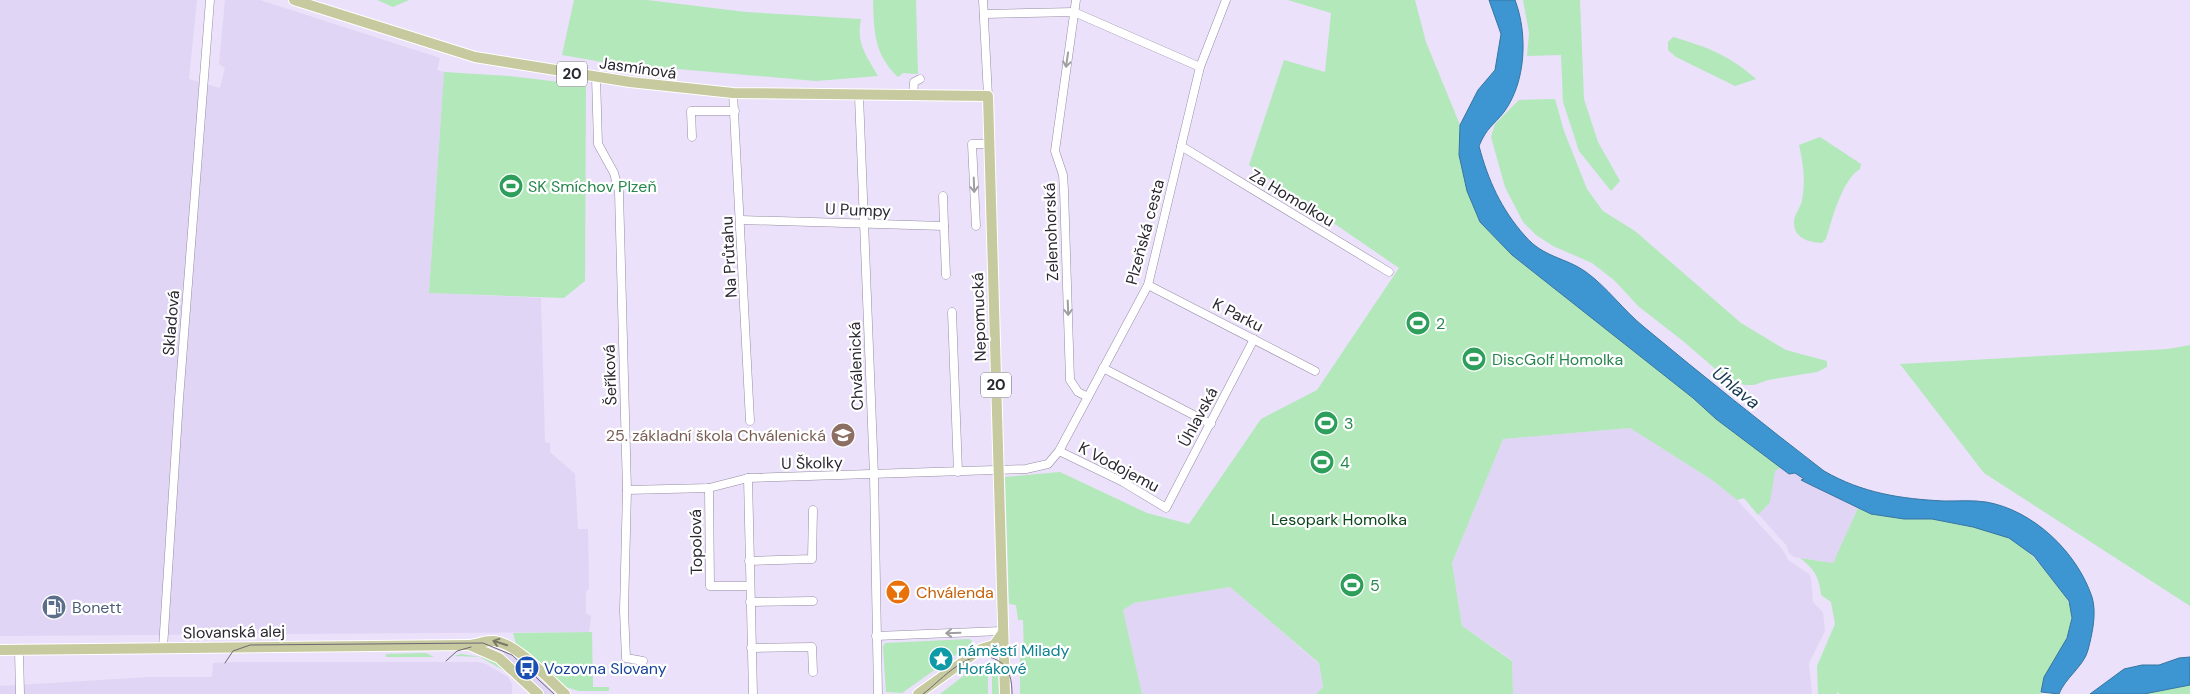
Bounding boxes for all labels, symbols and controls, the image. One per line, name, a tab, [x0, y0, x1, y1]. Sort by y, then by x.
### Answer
street label: Jasmínová	[598, 52, 678, 84]
one-way arrow	[1062, 52, 1072, 68]
road number: 20	[557, 62, 587, 86]
street label: Za Homolkou	[1246, 164, 1338, 232]
sports icon: SK Smíchov Plzeň	[498, 173, 524, 199]
place label: SK Smíchov Plzeň	[528, 176, 657, 197]
one-way arrow	[969, 177, 979, 193]
street label: Plzeňská cesta	[1121, 177, 1169, 287]
street label: Zelenohorská	[1039, 182, 1063, 282]
street label: U Pumpy	[825, 198, 891, 222]
street label: Na Průtahu	[716, 216, 742, 298]
street label: Nepomucká	[967, 272, 991, 362]
street label: Skladová	[158, 289, 184, 357]
street label: K Parku	[1209, 293, 1267, 337]
one-way arrow	[1063, 300, 1073, 316]
sports icon: 2	[1405, 310, 1431, 336]
place label: 2	[1436, 313, 1445, 334]
street label: Chválenická	[844, 321, 868, 411]
street label: Šeříková	[598, 344, 622, 406]
sports icon: DiscGolf Homolka	[1461, 346, 1487, 372]
place label: DiscGolf Homolka	[1492, 349, 1623, 370]
water label: Úhlava	[1707, 361, 1765, 415]
road number: 20	[981, 372, 1011, 398]
street label: Úhlavská	[1174, 384, 1222, 450]
sports icon: 3	[1313, 410, 1339, 436]
place label: 3	[1344, 413, 1353, 434]
school or university icon: 25. základní škola Chválenická	[830, 422, 856, 448]
place label: 25. základní škola Chválenická	[606, 425, 826, 446]
street label: K Vodojemu	[1075, 437, 1163, 497]
sports icon: 4	[1309, 449, 1335, 475]
street label: U Školky	[781, 452, 843, 474]
place label: 4	[1340, 452, 1350, 473]
street label: Topolová	[685, 509, 707, 575]
park label: Lesopark Homolka	[1271, 509, 1407, 530]
sports icon: 5	[1339, 572, 1365, 598]
place label: 5	[1370, 575, 1380, 596]
bar icon: Chválenda	[885, 579, 911, 605]
place label: Chválenda	[916, 582, 994, 603]
fuel station icon: Bonett	[41, 594, 67, 620]
place label: Bonett	[72, 597, 122, 618]
street label: Slovanská alej	[183, 621, 285, 643]
one-way arrow	[946, 629, 962, 638]
one-way arrow	[492, 638, 508, 648]
place label: náměstí Milady Horákové	[958, 640, 1070, 679]
place icon: náměstí Milady Horákové	[928, 646, 954, 672]
bus stop icon: Vozovna Slovany	[514, 655, 540, 681]
place label: Vozovna Slovany	[544, 658, 667, 679]

